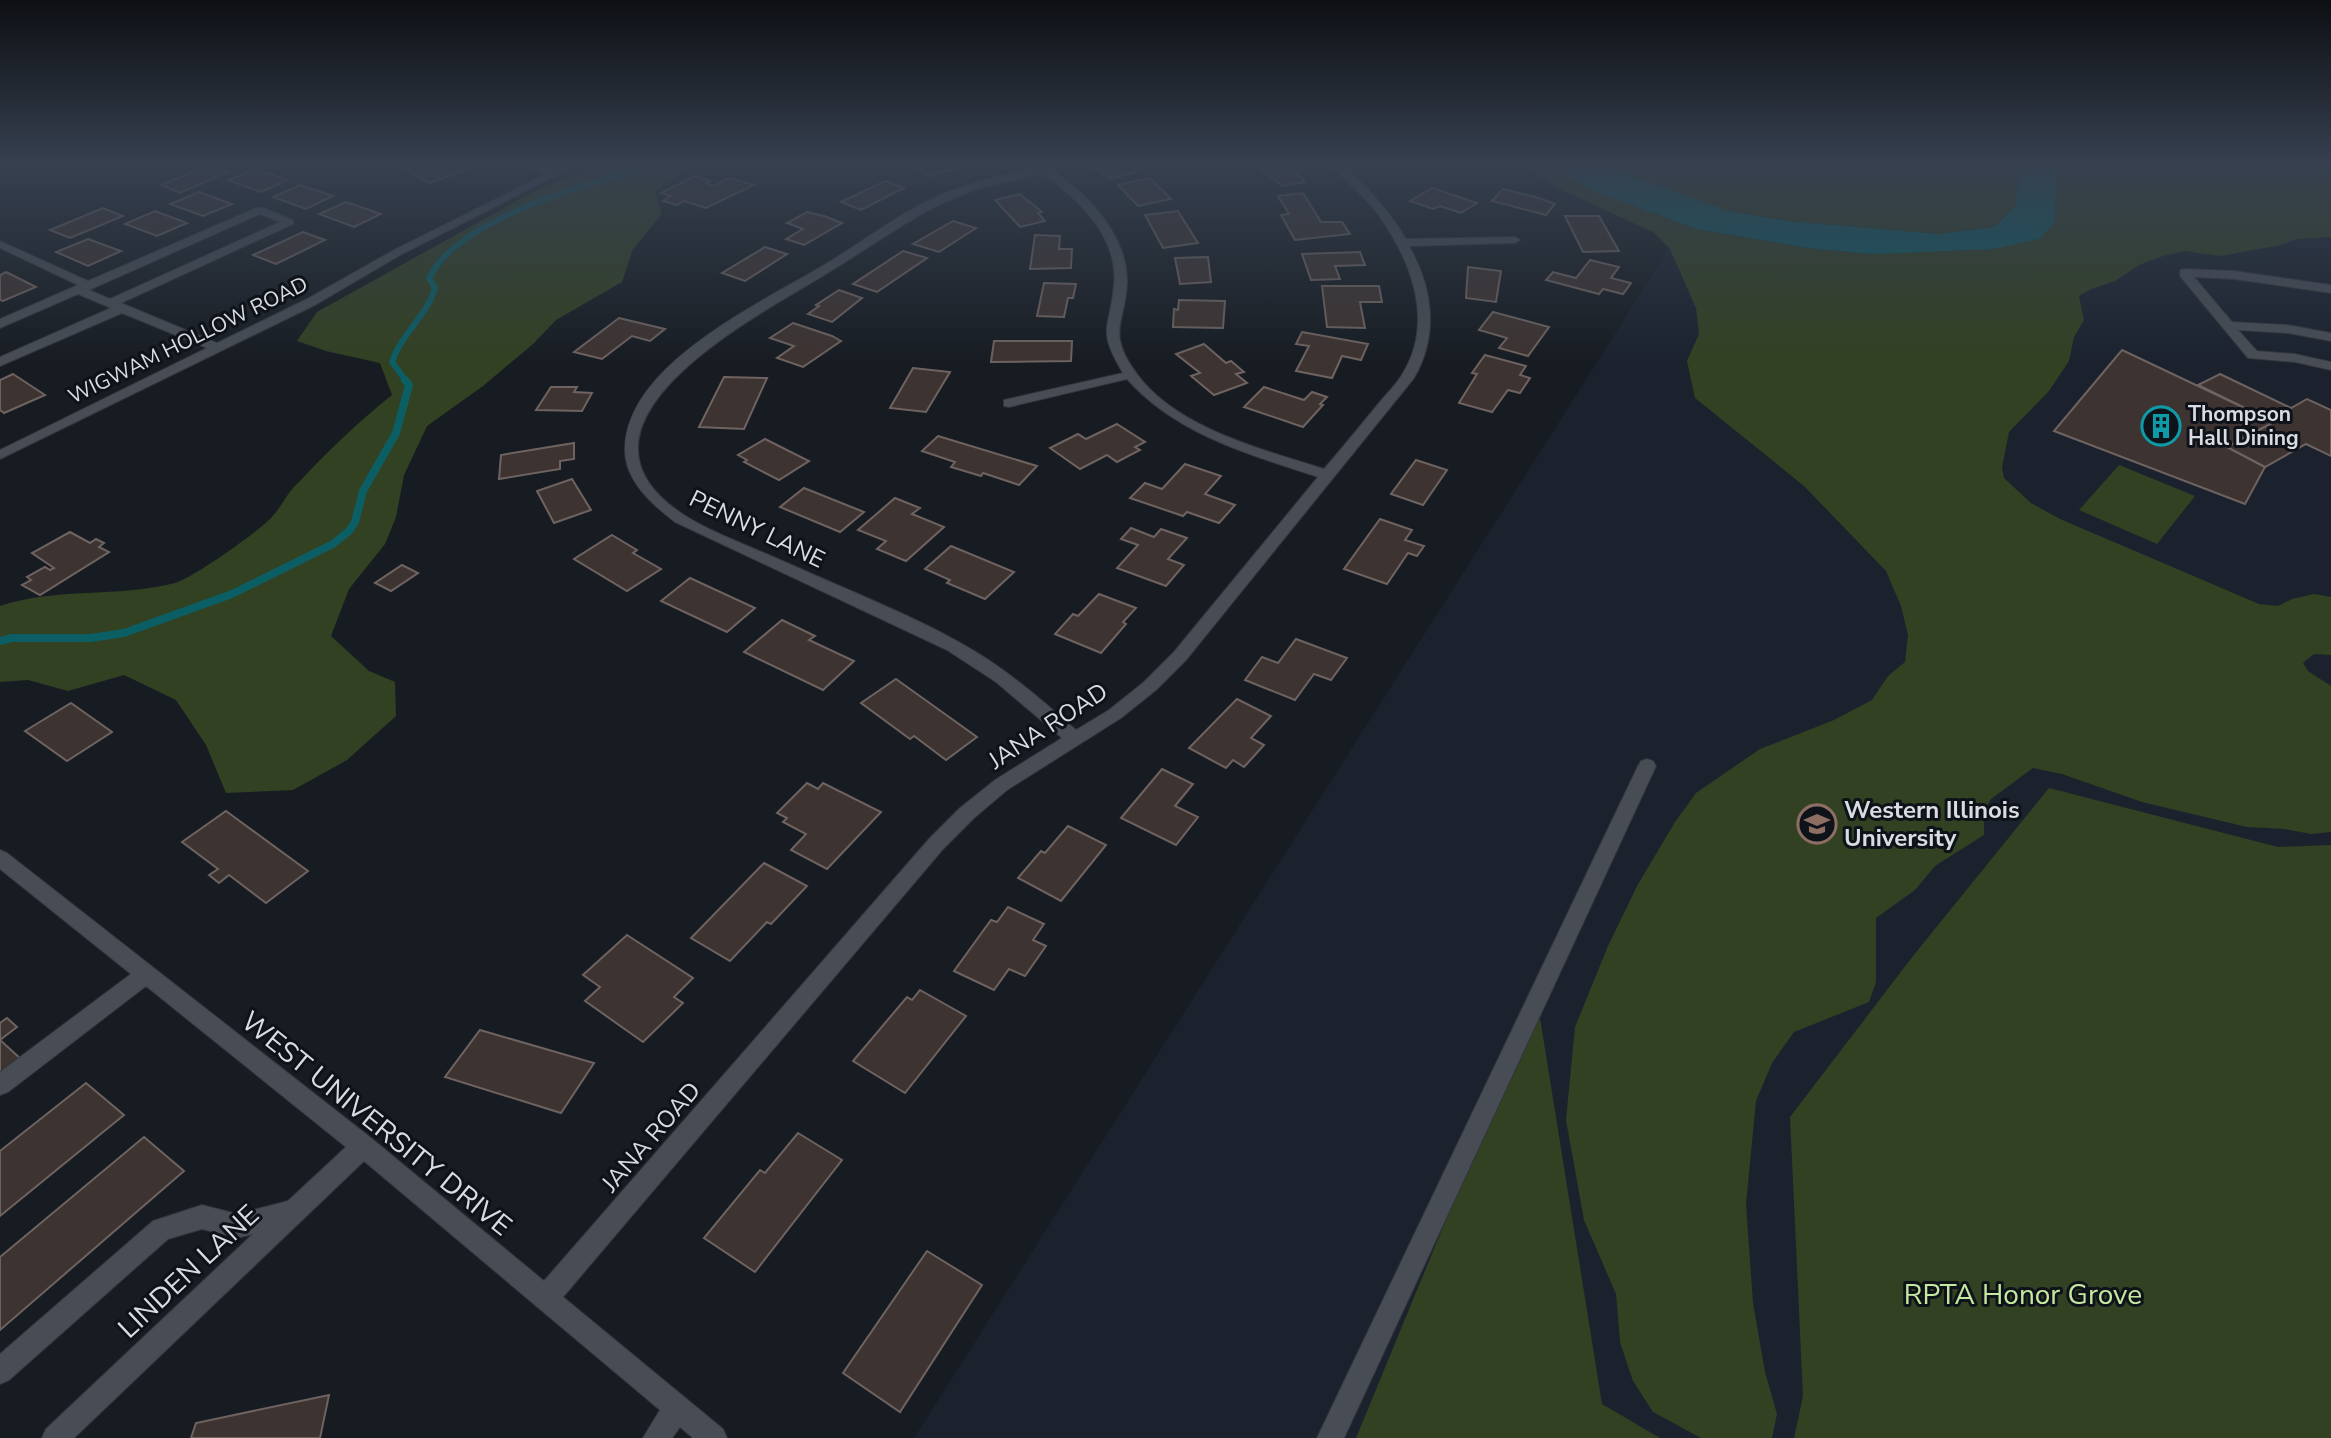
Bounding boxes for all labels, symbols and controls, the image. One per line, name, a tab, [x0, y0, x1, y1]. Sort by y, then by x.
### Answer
street label: WIGWAM HOLLOW ROAD	[64, 270, 312, 410]
place label: Thompson Hall Dining	[2188, 400, 2299, 452]
building icon: Thompson Hall Dining	[2140, 405, 2182, 447]
street label: PENNY LANE	[684, 482, 830, 576]
street label: JANA ROAD	[981, 676, 1114, 777]
place label: Western Illinois University	[1844, 794, 2020, 854]
school or university icon: Western Illinois University	[1796, 803, 1838, 845]
street label: WEST UNIVERSITY DRIVE	[233, 1003, 520, 1245]
street label: JANA ROAD	[594, 1075, 708, 1200]
street label: LINDEN LANE	[110, 1196, 268, 1347]
park label: RPTA Honor Grove	[1904, 1276, 2142, 1314]

